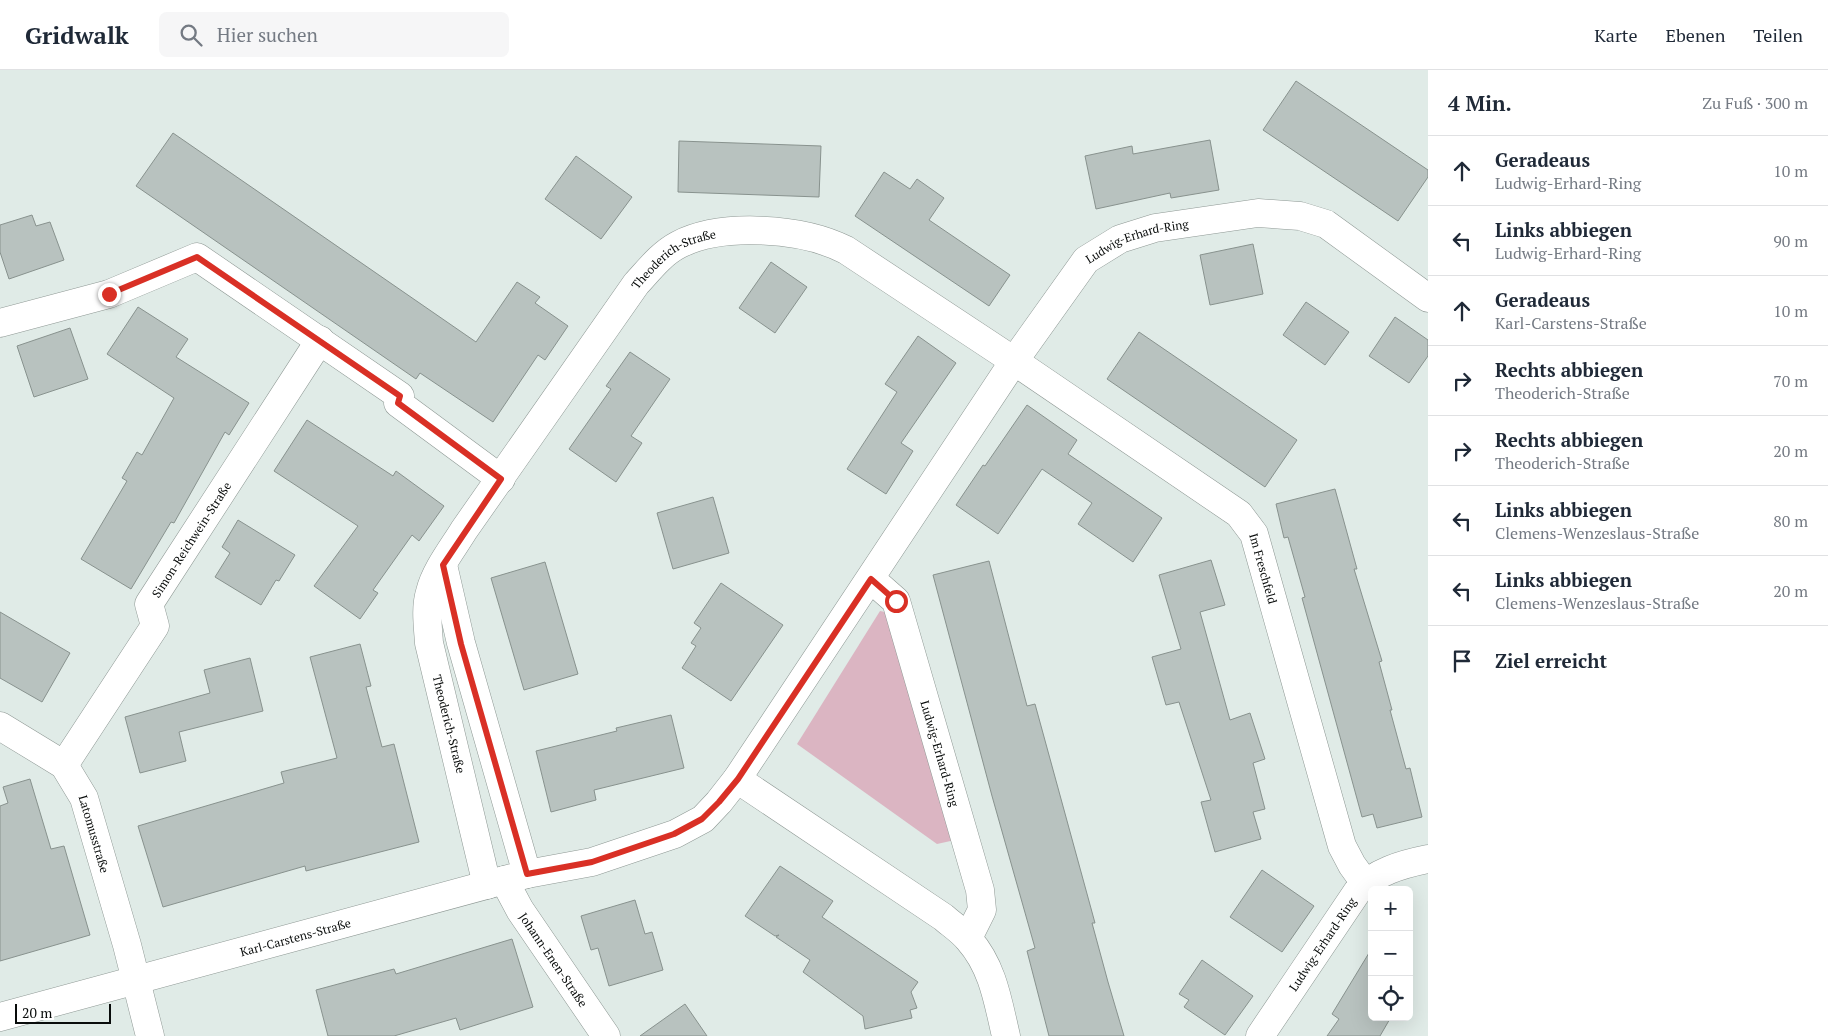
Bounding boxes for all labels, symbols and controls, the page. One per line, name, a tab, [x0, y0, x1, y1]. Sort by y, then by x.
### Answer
search box	[159, 12, 509, 57]
text: Gridwalk	[25, 19, 129, 51]
icon: search	[177, 21, 205, 49]
text: Hier suchen	[217, 22, 318, 47]
text: Karte	[1594, 23, 1638, 47]
text: Ebenen	[1666, 23, 1725, 47]
text: Teilen	[1753, 23, 1803, 47]
text: 4 Min.	[1448, 89, 1512, 117]
text: Zu Fuß · 300 m	[1702, 92, 1808, 114]
text: Geradeaus	[1495, 147, 1590, 172]
icon: ahead	[1448, 157, 1476, 185]
text: 10 m	[1773, 160, 1808, 182]
text: Ludwig-Erhard-Ring	[1495, 172, 1641, 194]
street label: Ludwig-Erhard-Ring	[1083, 216, 1190, 266]
text: Links abbiegen	[1495, 217, 1632, 242]
street label: Theoderich-Straße	[628, 226, 717, 291]
icon: left	[1448, 227, 1476, 255]
text: 90 m	[1773, 230, 1808, 252]
text: Ludwig-Erhard-Ring	[1495, 242, 1641, 264]
route end	[98, 283, 121, 306]
text: Geradeaus	[1495, 287, 1590, 312]
icon: ahead	[1448, 297, 1476, 325]
text: 10 m	[1773, 300, 1808, 322]
text: Karl-Carstens-Straße	[1495, 312, 1647, 334]
text: Rechts abbiegen	[1495, 357, 1643, 382]
icon: right	[1448, 367, 1476, 395]
text: 70 m	[1773, 370, 1808, 392]
text: Theoderich-Straße	[1495, 382, 1630, 404]
text: Rechts abbiegen	[1495, 427, 1643, 452]
icon: right	[1448, 437, 1476, 465]
text: 20 m	[1773, 440, 1808, 462]
text: Theoderich-Straße	[1495, 452, 1630, 474]
street label: Simon-Reichwein-Straße	[148, 479, 234, 600]
text: Links abbiegen	[1495, 497, 1632, 522]
icon: left	[1448, 507, 1476, 535]
text: 80 m	[1773, 510, 1808, 532]
text: Clemens-Wenzeslaus-Straße	[1495, 522, 1699, 544]
street label: Im Freschfeld	[1247, 531, 1281, 606]
text: Links abbiegen	[1495, 567, 1632, 592]
icon: left	[1448, 577, 1476, 605]
text: 20 m	[1773, 580, 1808, 602]
route start	[885, 590, 908, 613]
text: Clemens-Wenzeslaus-Straße	[1495, 592, 1699, 614]
icon: arrive	[1448, 647, 1476, 675]
text: Ziel erreicht	[1495, 648, 1607, 673]
street label: Theoderich-Straße	[430, 673, 468, 775]
street label: Ludwig-Erhard-Ring	[918, 699, 963, 809]
street label: Latomusstraße	[76, 793, 113, 875]
map controls	[1368, 886, 1413, 1021]
button: +	[1368, 886, 1413, 931]
street label: Ludwig-Erhard-Ring	[1285, 894, 1359, 994]
street label: Johann-Enen-Straße	[516, 910, 591, 1010]
street label: Karl-Carstens-Straße	[238, 915, 352, 959]
button: −	[1368, 931, 1413, 976]
button: locate	[1368, 976, 1413, 1021]
scale bar	[15, 1001, 111, 1024]
text: 20 m	[22, 1003, 52, 1022]

